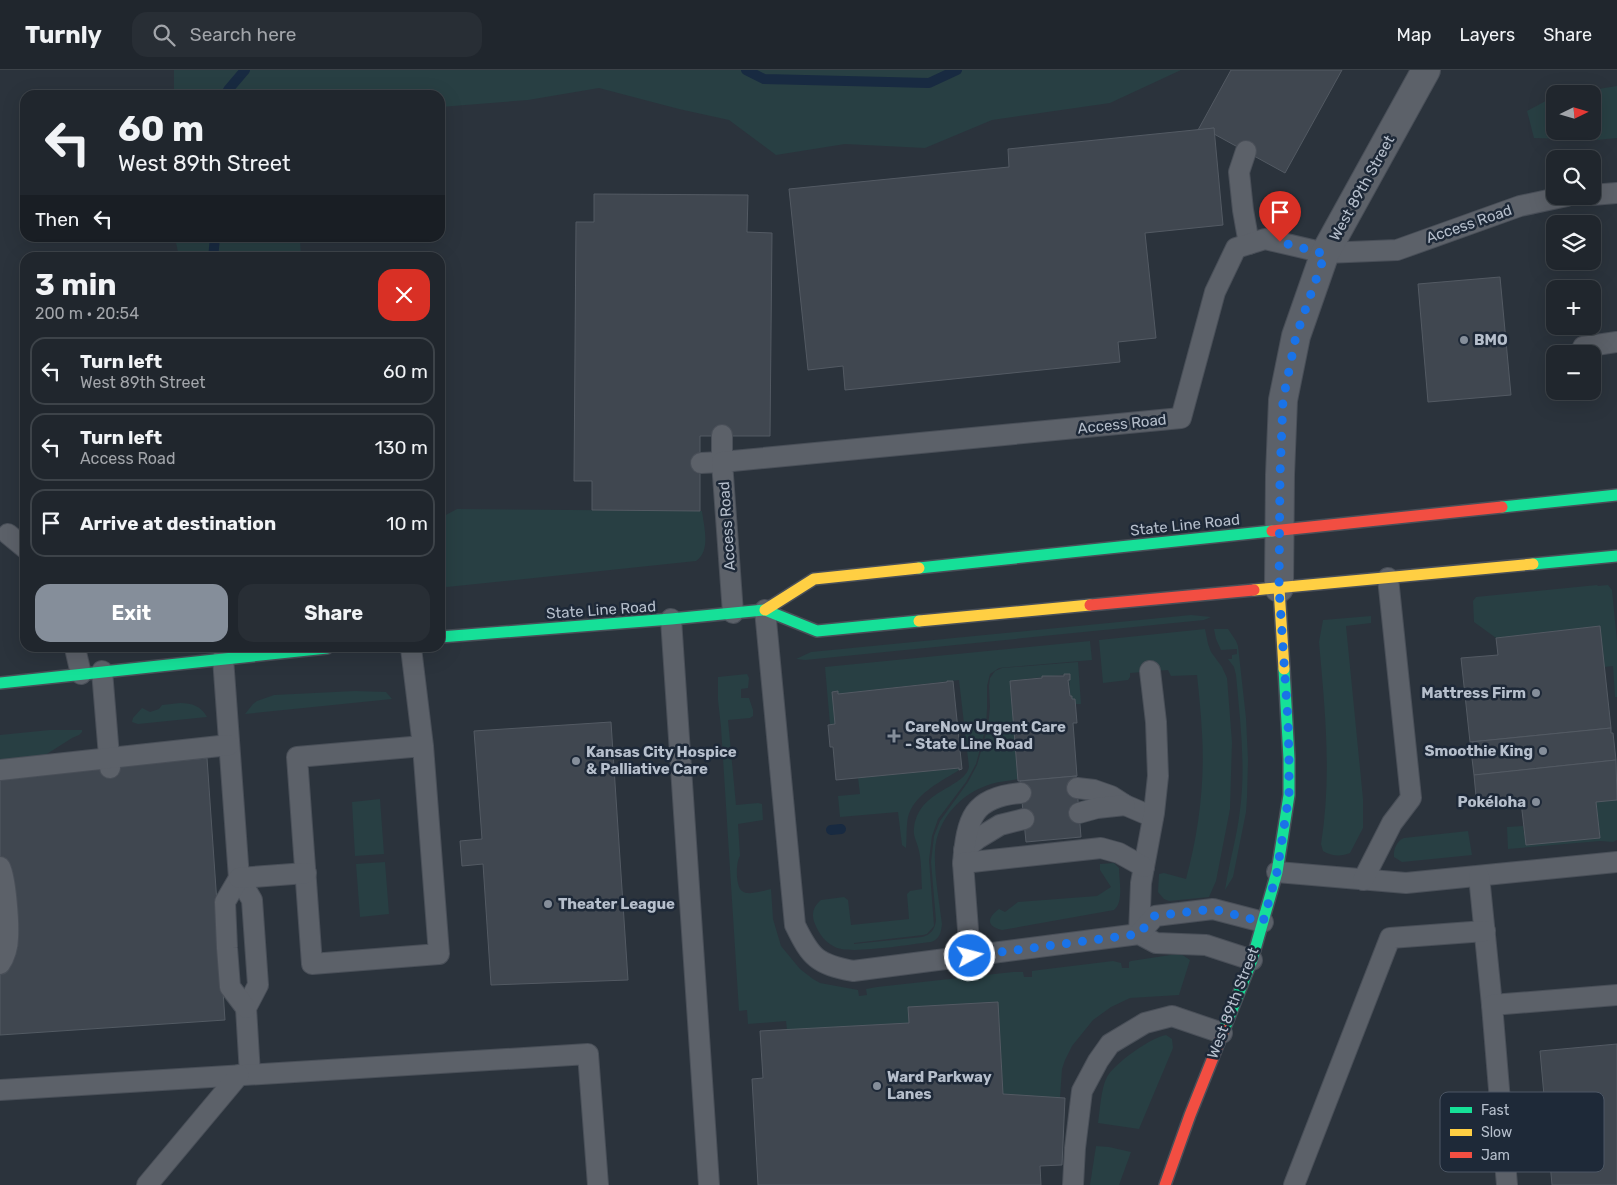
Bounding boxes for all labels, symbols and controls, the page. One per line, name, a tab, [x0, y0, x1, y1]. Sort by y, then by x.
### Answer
search box	[132, 12, 482, 57]
text: Turnly	[25, 21, 102, 49]
icon: search	[150, 21, 178, 49]
text: Search here	[190, 23, 296, 46]
text: Map	[1397, 24, 1432, 46]
text: Layers	[1460, 24, 1515, 46]
text: Share	[1543, 24, 1592, 46]
north arrow	[1546, 85, 1601, 140]
map controls	[1546, 85, 1601, 400]
text: 60 m	[118, 108, 204, 150]
icon: left	[35, 110, 100, 175]
street label: West 89th Street	[1326, 132, 1398, 244]
text: West 89th Street	[118, 150, 291, 177]
button: search	[1546, 150, 1601, 205]
pin	[1259, 191, 1301, 242]
icon: arrive	[1266, 198, 1294, 226]
street label: Access Road	[1424, 201, 1514, 247]
icon: left	[89, 205, 117, 233]
text: Then	[35, 208, 79, 231]
button: layers	[1546, 215, 1601, 270]
text: 3 min	[35, 267, 117, 303]
button: close	[378, 269, 430, 321]
button: +	[1546, 280, 1601, 335]
text: 200 m · 20:54	[35, 304, 139, 323]
place label: BMO	[1474, 331, 1508, 349]
marker: BMO	[1458, 334, 1470, 346]
button: −	[1546, 345, 1601, 400]
text: Turn left	[80, 350, 162, 373]
icon: left	[37, 357, 65, 385]
text: 60 m	[383, 360, 428, 383]
text: West 89th Street	[80, 373, 206, 392]
street label: Access Road	[1077, 410, 1167, 438]
text: Turn left	[80, 426, 162, 449]
icon: left	[37, 433, 65, 461]
text: 130 m	[375, 436, 428, 459]
text: Access Road	[80, 449, 175, 468]
street label: Access Road	[715, 481, 739, 571]
icon: arrive	[37, 509, 65, 537]
street label: State Line Road	[1129, 510, 1241, 540]
text: Arrive at destination	[80, 512, 276, 535]
text: 10 m	[386, 512, 428, 535]
button: Exit	[35, 584, 228, 642]
button: Share	[238, 584, 430, 642]
street label: State Line Road	[545, 597, 657, 623]
place label: Mattress Firm	[1421, 684, 1526, 702]
marker: Mattress Firm	[1530, 687, 1542, 699]
place label: CareNow Urgent Care - State Line Road	[905, 718, 1066, 753]
marker: CareNow Urgent Care - State Line Road	[887, 729, 901, 743]
place label: Smoothie King	[1424, 742, 1533, 760]
place label: Kansas City Hospice & Palliative Care	[586, 743, 737, 778]
marker: Smoothie King	[1537, 745, 1549, 757]
marker: Kansas City Hospice & Palliative Care	[570, 755, 582, 767]
place label: Pokéloha	[1457, 793, 1526, 811]
marker: Pokéloha	[1530, 796, 1542, 808]
place label: Theater League	[558, 895, 675, 913]
marker: Theater League	[542, 898, 554, 910]
position arrow	[943, 929, 995, 981]
street label: West 89th Street	[1203, 945, 1263, 1061]
place label: Ward Parkway Lanes	[887, 1068, 992, 1103]
marker: Ward Parkway Lanes	[871, 1080, 883, 1092]
legend	[1440, 1092, 1604, 1172]
text: Fast	[1481, 1102, 1510, 1119]
text: Slow	[1481, 1124, 1512, 1141]
text: Jam	[1481, 1147, 1510, 1164]

